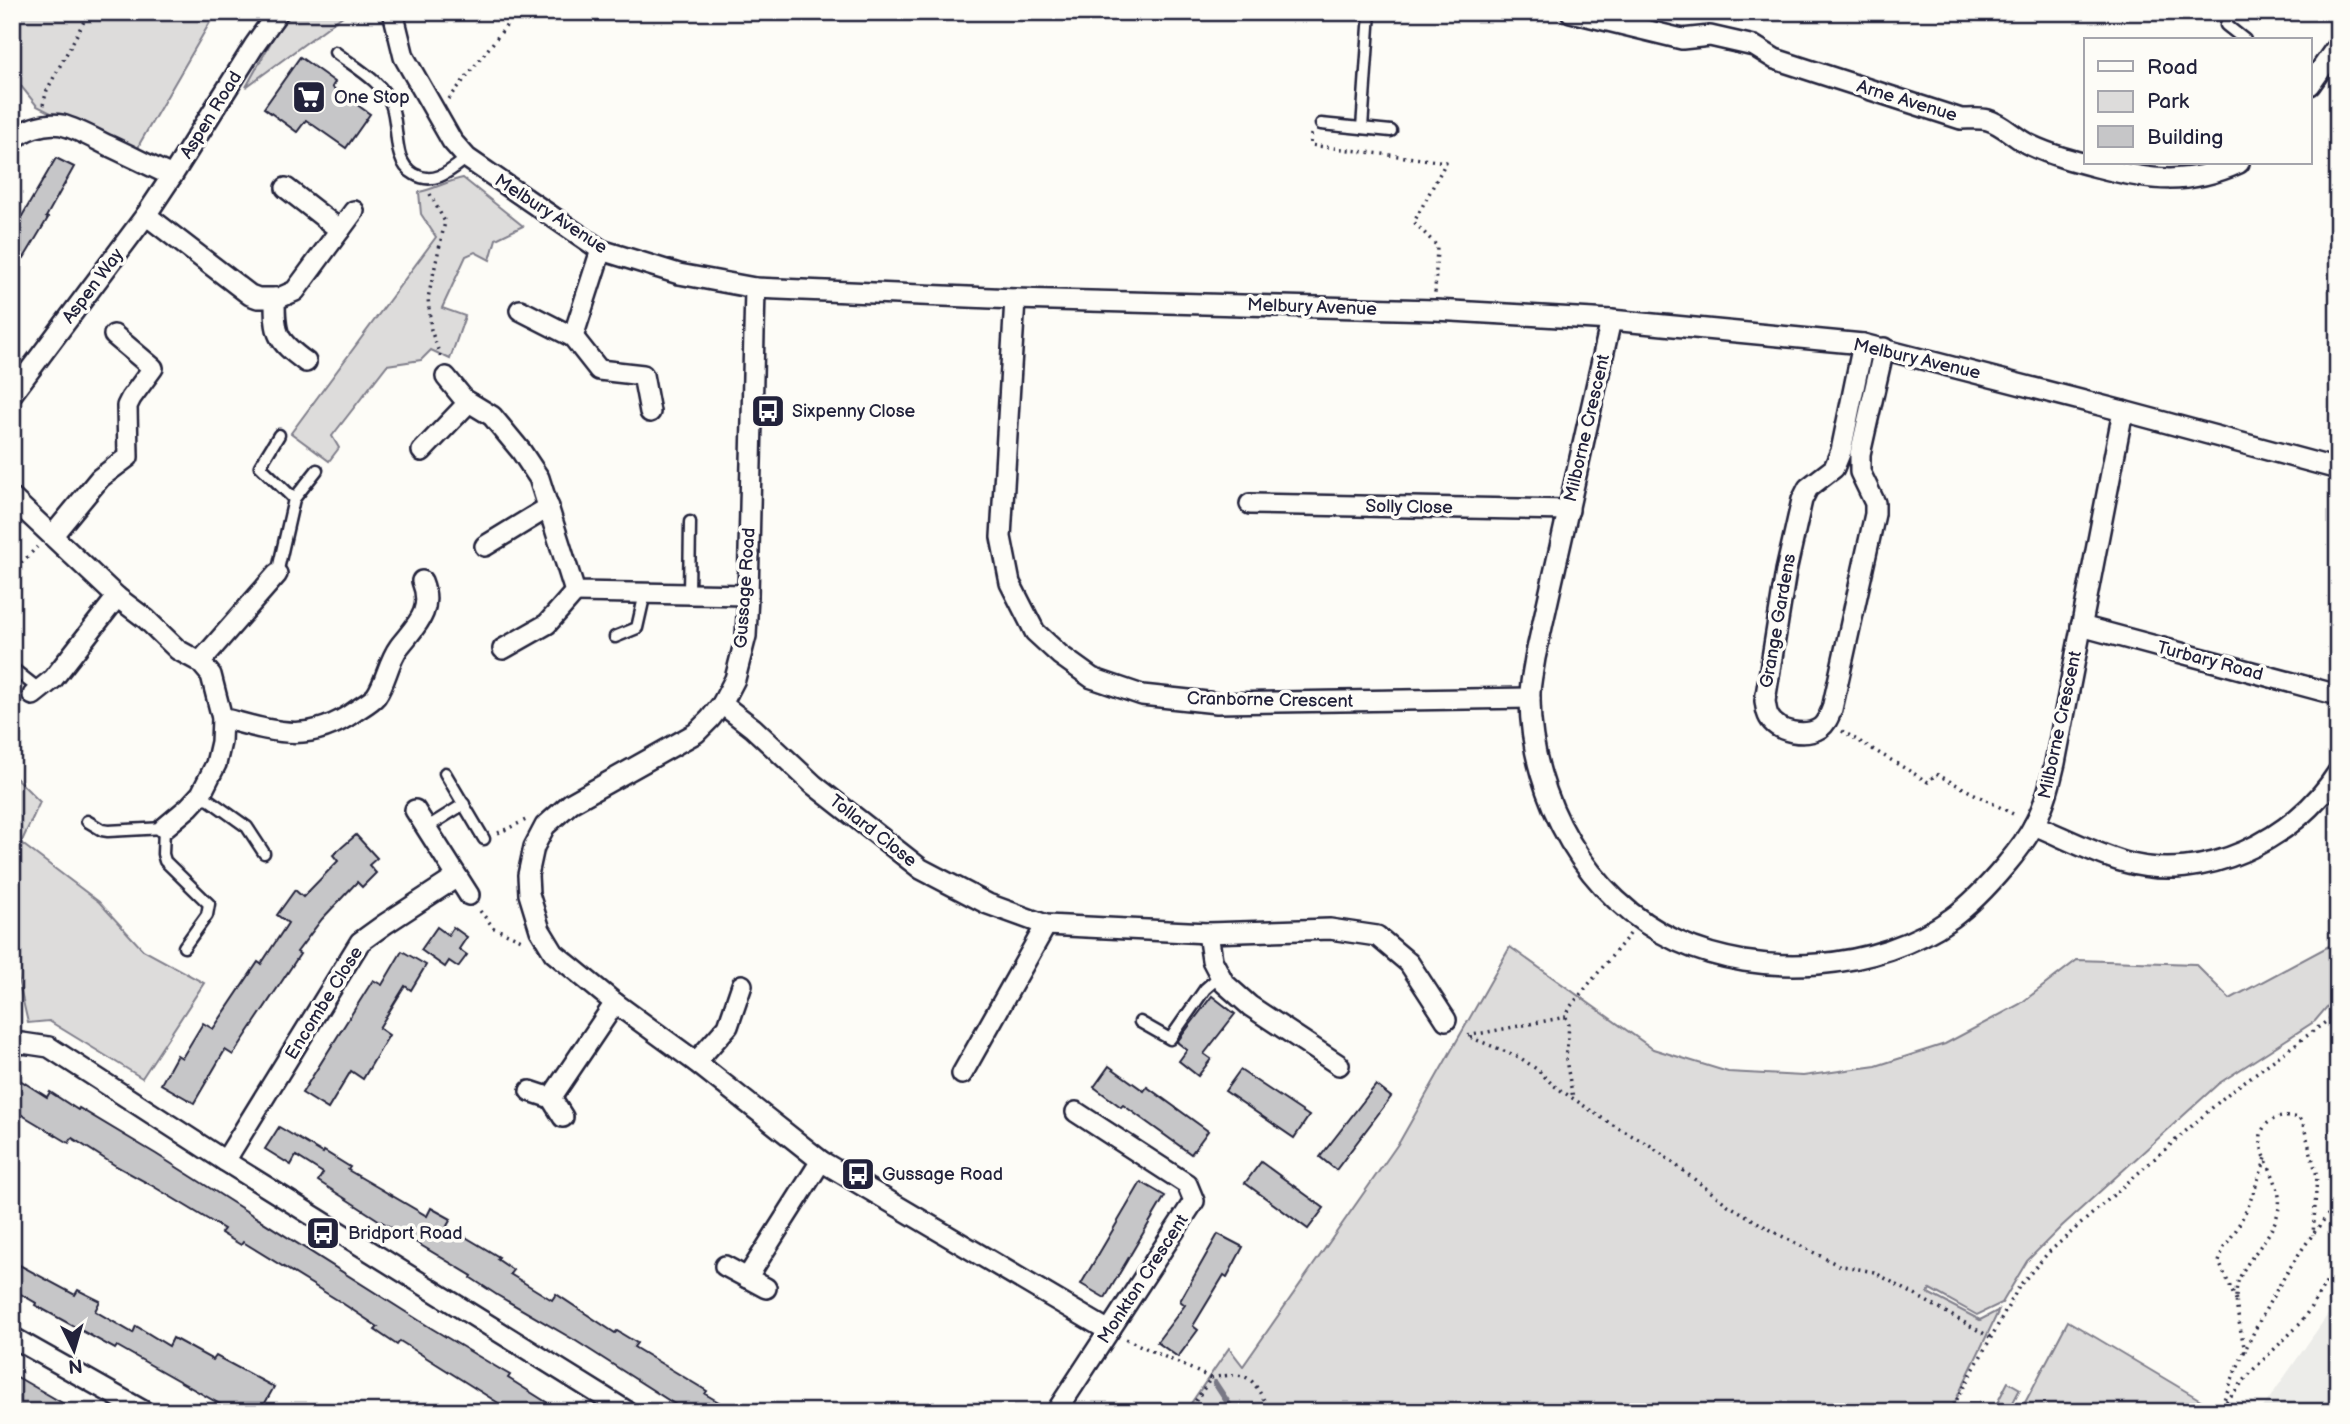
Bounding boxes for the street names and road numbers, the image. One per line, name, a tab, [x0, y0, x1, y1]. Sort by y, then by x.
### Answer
street label: Aspen Road	[176, 67, 246, 163]
street label: Arne Avenue	[1854, 76, 1960, 126]
street label: Melbury Avenue	[491, 170, 611, 258]
street label: Aspen Way	[58, 244, 128, 328]
street label: Melbury Avenue	[1247, 294, 1378, 320]
street label: Melbury Avenue	[1851, 334, 1983, 384]
street label: Milborne Crescent	[1560, 352, 1614, 504]
street label: Solly Close	[1365, 496, 1453, 518]
street label: Gussage Road	[730, 527, 760, 649]
street label: Grange Gardens	[1756, 552, 1800, 690]
street label: Turbary Road	[2155, 637, 2265, 685]
street label: Milborne Crescent	[2034, 649, 2086, 801]
street label: Cranborne Crescent	[1187, 688, 1354, 712]
street label: Tollard Close	[825, 790, 921, 872]
street label: Encombe Close	[281, 942, 367, 1063]
street label: Monkton Crescent	[1093, 1210, 1193, 1348]

